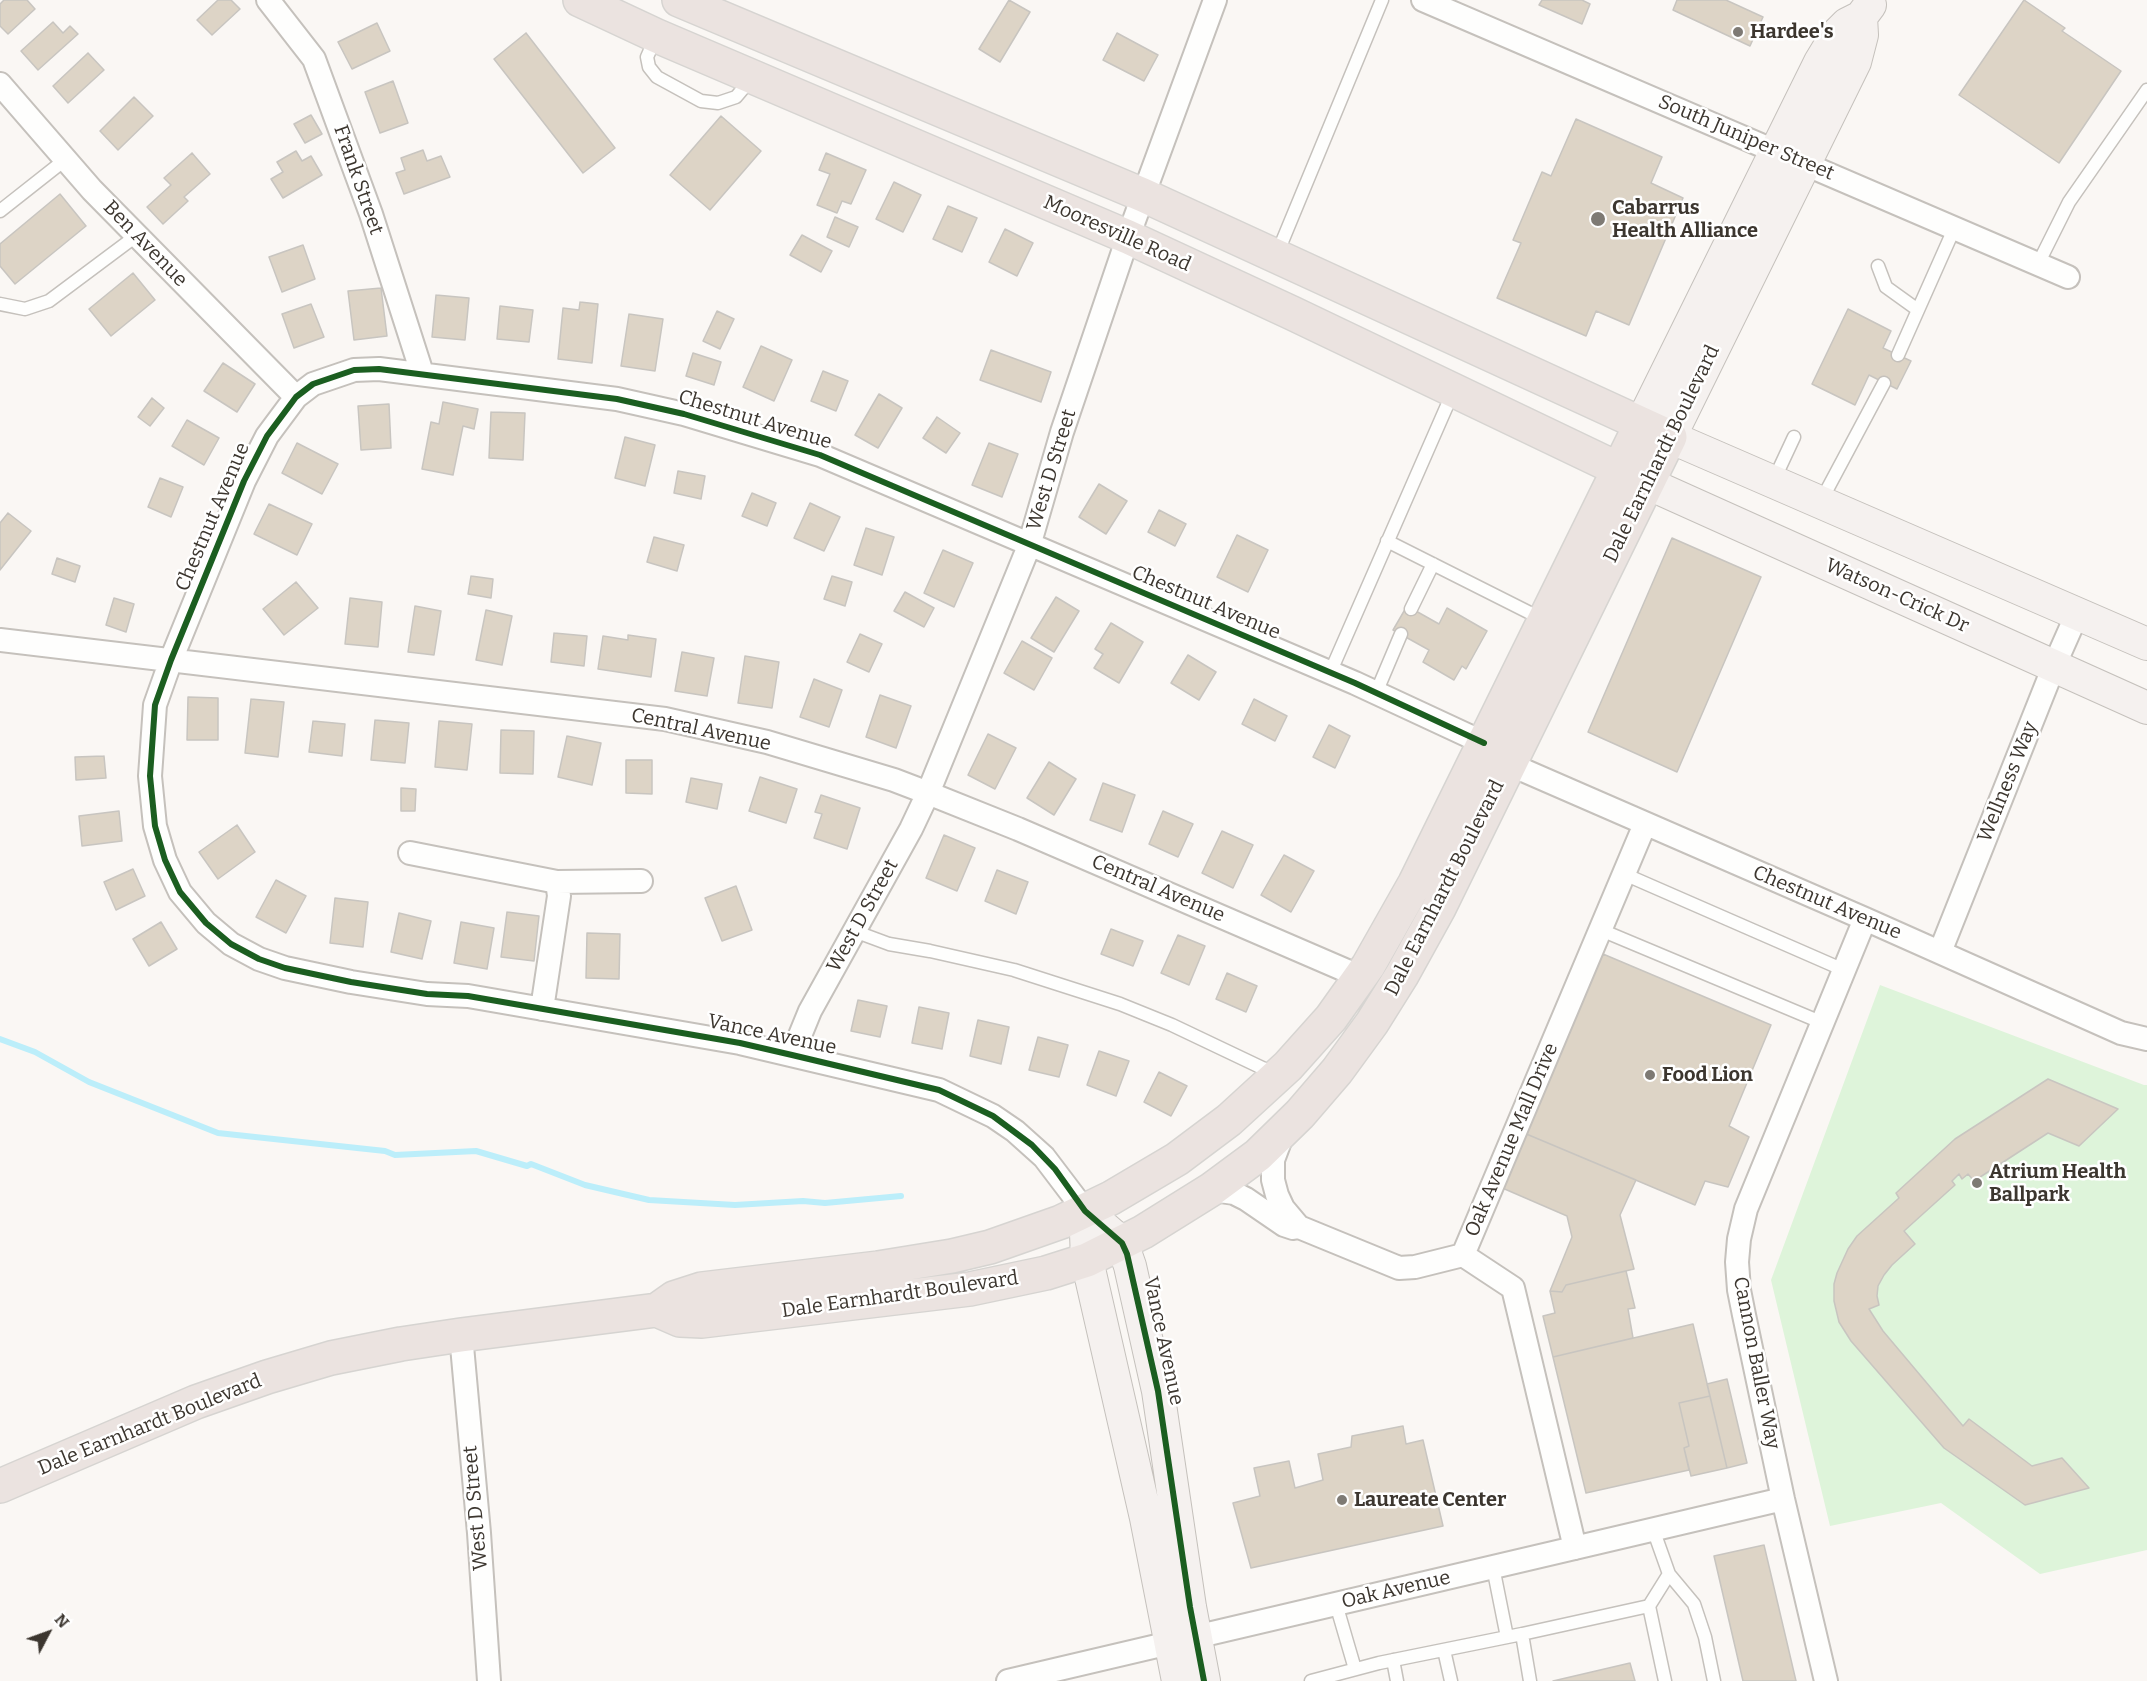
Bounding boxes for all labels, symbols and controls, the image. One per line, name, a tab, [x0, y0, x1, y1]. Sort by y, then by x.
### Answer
place label: Hardee's	[1750, 20, 1834, 44]
marker: Hardee's	[1731, 25, 1745, 39]
street label: South Juniper Street	[1654, 90, 1838, 186]
street label: Frank Street	[328, 122, 388, 238]
street label: Mooresville Road	[1040, 191, 1194, 277]
street label: Ben Avenue	[98, 196, 192, 292]
place label: Cabarrus Health Alliance	[1612, 196, 1758, 243]
marker: Cabarrus Health Alliance	[1589, 210, 1607, 228]
street label: Dale Earnhardt Boulevard	[1599, 341, 1725, 567]
street label: Chestnut Avenue	[675, 385, 835, 455]
street label: West D Street	[1022, 406, 1082, 534]
street label: Chestnut Avenue	[171, 439, 255, 595]
street label: Watson-Crick Dr	[1821, 554, 1973, 638]
street label: Chestnut Avenue	[1128, 561, 1284, 645]
street label: Central Avenue	[629, 703, 773, 757]
street label: Wellness Way	[1973, 718, 2043, 846]
street label: Dale Earnhardt Boulevard	[1380, 776, 1510, 1000]
street label: Central Avenue	[1088, 850, 1228, 928]
street label: West D Street	[822, 855, 904, 977]
street label: Chestnut Avenue	[1749, 861, 1905, 945]
street label: Vance Avenue	[705, 1010, 839, 1060]
street label: Oak Avenue Mall Drive	[1460, 1039, 1564, 1241]
place label: Food Lion	[1662, 1063, 1753, 1087]
marker: Food Lion	[1643, 1068, 1657, 1082]
place label: Atrium Health Ballpark	[1989, 1160, 2126, 1207]
marker: Atrium Health Ballpark	[1970, 1176, 1984, 1190]
street label: Dale Earnhardt Boulevard	[780, 1266, 1020, 1324]
street label: Vance Avenue	[1138, 1274, 1188, 1408]
street label: Cannon Baller Way	[1727, 1275, 1785, 1451]
street label: Dale Earnhardt Boulevard	[35, 1369, 265, 1481]
street label: West D Street	[459, 1444, 493, 1572]
place label: Laureate Center	[1354, 1488, 1506, 1512]
marker: Laureate Center	[1335, 1493, 1349, 1507]
street label: Oak Avenue	[1339, 1566, 1453, 1614]
north arrow	[18, 1603, 78, 1663]
text: N	[51, 1610, 73, 1632]

